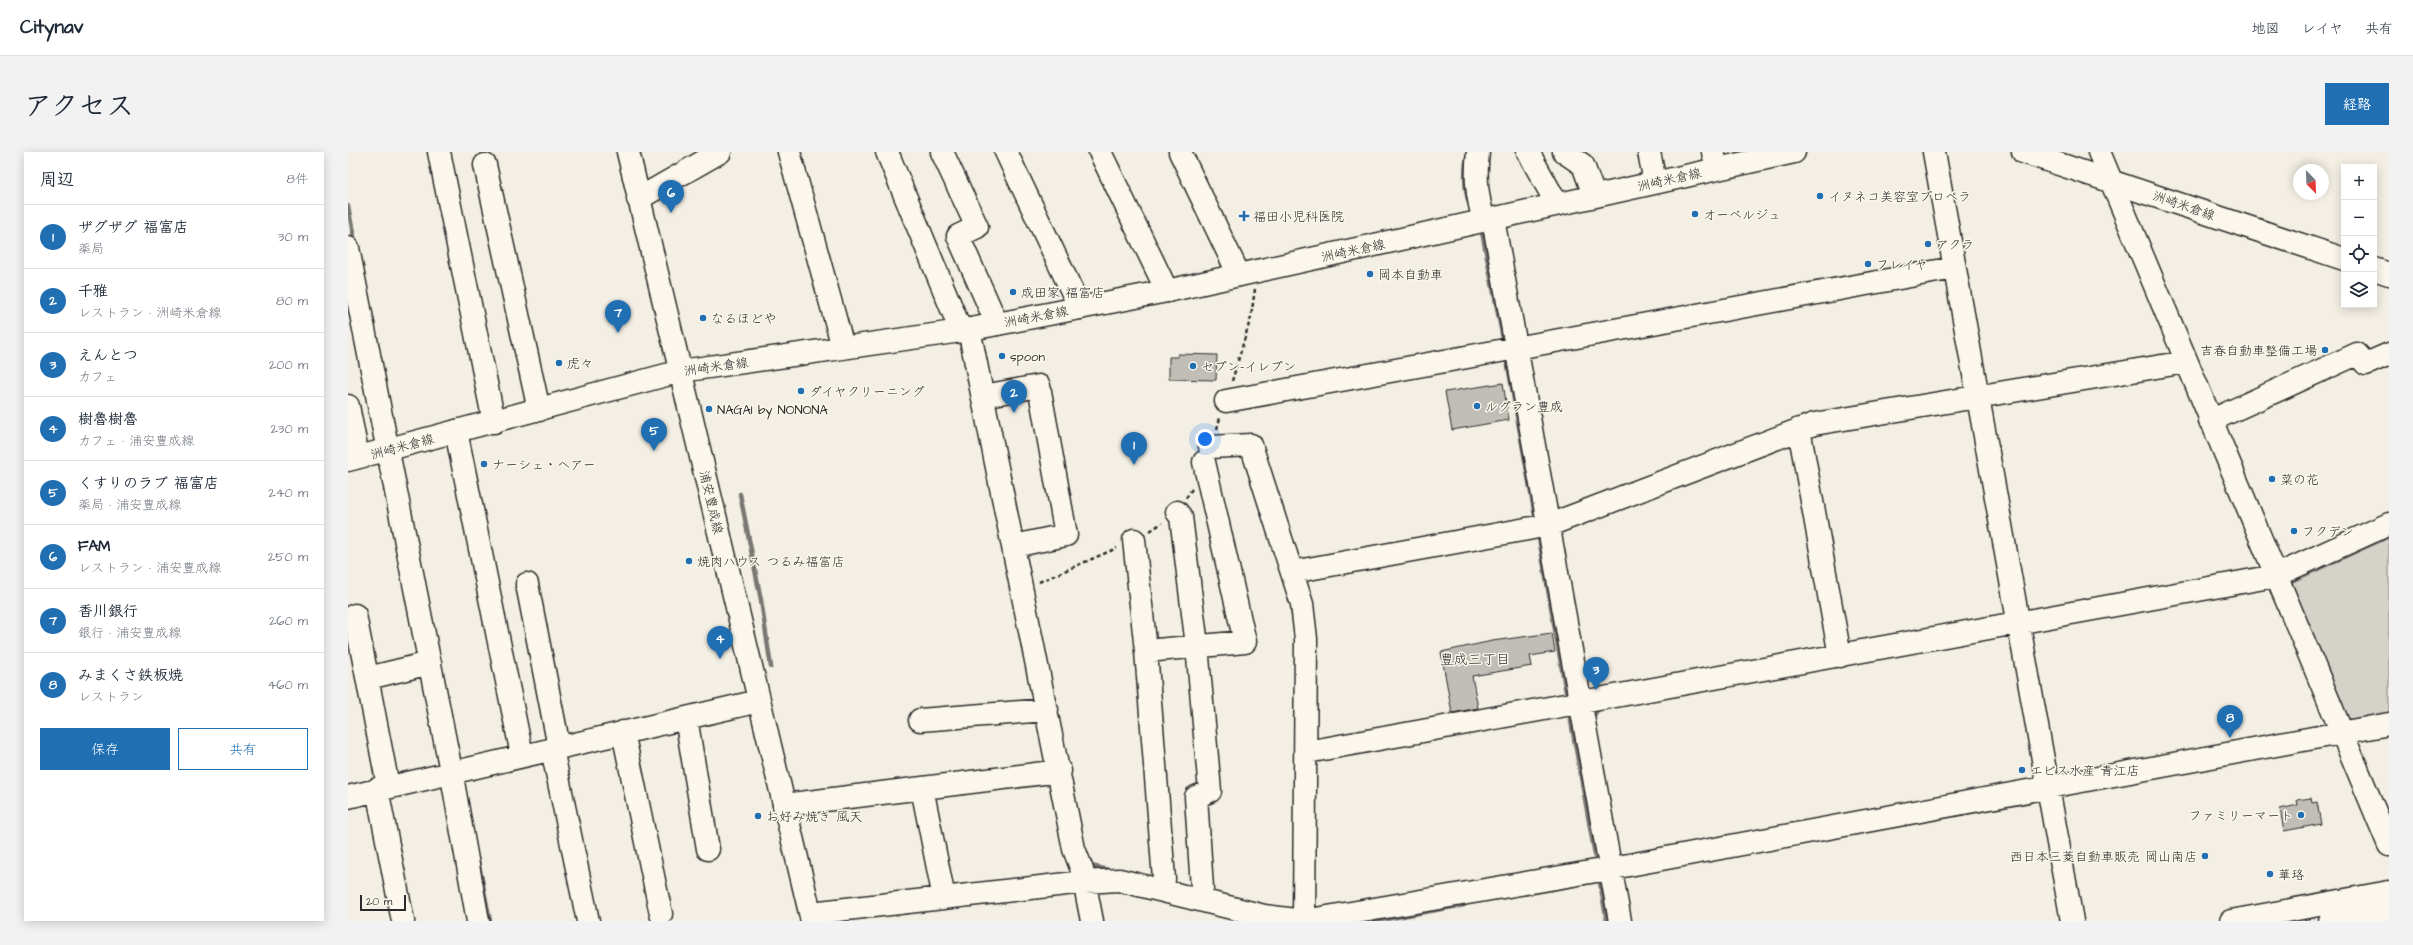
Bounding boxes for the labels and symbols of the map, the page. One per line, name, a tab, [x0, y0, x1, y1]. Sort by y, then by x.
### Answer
street label: 洲崎米倉線	[1636, 164, 1704, 196]
north arrow	[2293, 164, 2329, 200]
pin: 6	[658, 180, 684, 213]
street label: 洲崎米倉線	[2150, 187, 2218, 225]
place label: イヌネコ美容室プロペラ	[1828, 188, 1971, 206]
marker: イヌネコ美容室プロペラ	[1815, 191, 1825, 201]
place label: オーベルジュ	[1703, 206, 1781, 224]
place label: 福田小児科医院	[1253, 208, 1344, 226]
marker: オーベルジュ	[1690, 209, 1700, 219]
marker: 福田小児科医院	[1238, 210, 1250, 222]
street label: 洲崎米倉線	[1320, 235, 1388, 267]
place label: アクラ	[1936, 236, 1974, 254]
marker: アクラ	[1923, 239, 1933, 249]
place label: フレイヤ	[1876, 256, 1927, 274]
marker: フレイヤ	[1863, 259, 1873, 269]
place label: 岡本自動車	[1378, 266, 1443, 284]
marker: 岡本自動車	[1365, 269, 1375, 279]
place label: 成田家 福富店	[1021, 284, 1104, 302]
marker: 成田家 福富店	[1008, 287, 1018, 297]
pin: 7	[605, 300, 631, 333]
street label: 洲崎米倉線	[1003, 302, 1071, 332]
place label: なるほどや	[711, 310, 777, 328]
marker: なるほどや	[698, 313, 708, 323]
place label: 吉春自動車整備工場	[2200, 342, 2317, 360]
marker: 吉春自動車整備工場	[2320, 345, 2330, 355]
place label: spoon	[1010, 348, 1045, 366]
marker: spoon	[997, 351, 1007, 361]
street label: 洲崎米倉線	[683, 353, 751, 380]
place label: 虎々	[567, 355, 593, 373]
marker: 虎々	[554, 358, 564, 368]
place label: セブン-イレブン	[1201, 358, 1296, 376]
marker: セブン-イレブン	[1188, 361, 1198, 371]
pin: 2	[1001, 380, 1027, 413]
place label: ダイヤクリーニング	[809, 383, 925, 401]
marker: ダイヤクリーニング	[796, 386, 806, 396]
place label: ルグラン豊成	[1485, 398, 1563, 416]
place label: NAGAI by NONONA	[717, 401, 828, 420]
marker: ルグラン豊成	[1472, 401, 1482, 411]
marker: NAGAI by NONONA	[704, 404, 714, 414]
pin: 5	[641, 418, 667, 451]
your location	[1195, 429, 1215, 449]
street label: 洲崎米倉線	[369, 430, 437, 464]
pin: 1	[1121, 432, 1147, 465]
place label: ナーシェ・ヘアー	[492, 456, 596, 474]
marker: ナーシェ・ヘアー	[479, 459, 489, 469]
street label: 浦安豊成線	[695, 469, 727, 537]
place label: 菜の花	[2280, 471, 2319, 489]
marker: 菜の花	[2267, 474, 2277, 484]
place label: フクデン	[2302, 523, 2354, 541]
marker: フクデン	[2289, 526, 2299, 536]
place label: 焼肉ハウス つるみ福富店	[697, 553, 844, 571]
marker: 焼肉ハウス つるみ福富店	[684, 556, 694, 566]
pin: 4	[707, 626, 733, 659]
district label: 豊成三丁目	[1440, 650, 1510, 670]
pin: 3	[1583, 657, 1609, 690]
pin: 8	[2217, 705, 2243, 738]
place label: エビス水産 青江店	[2030, 762, 2139, 780]
marker: エビス水産 青江店	[2017, 765, 2027, 775]
place label: ファミリーマート	[2189, 807, 2293, 825]
place label: お好み焼き 風天	[766, 808, 862, 826]
marker: ファミリーマート	[2296, 810, 2306, 820]
marker: お好み焼き 風天	[753, 811, 763, 821]
place label: 西日本三菱自動車販売 岡山南店	[2010, 848, 2197, 866]
marker: 西日本三菱自動車販売 岡山南店	[2200, 851, 2210, 861]
place label: 華珞	[2278, 866, 2305, 884]
marker: 華珞	[2265, 869, 2275, 879]
scale bar	[360, 893, 406, 912]

